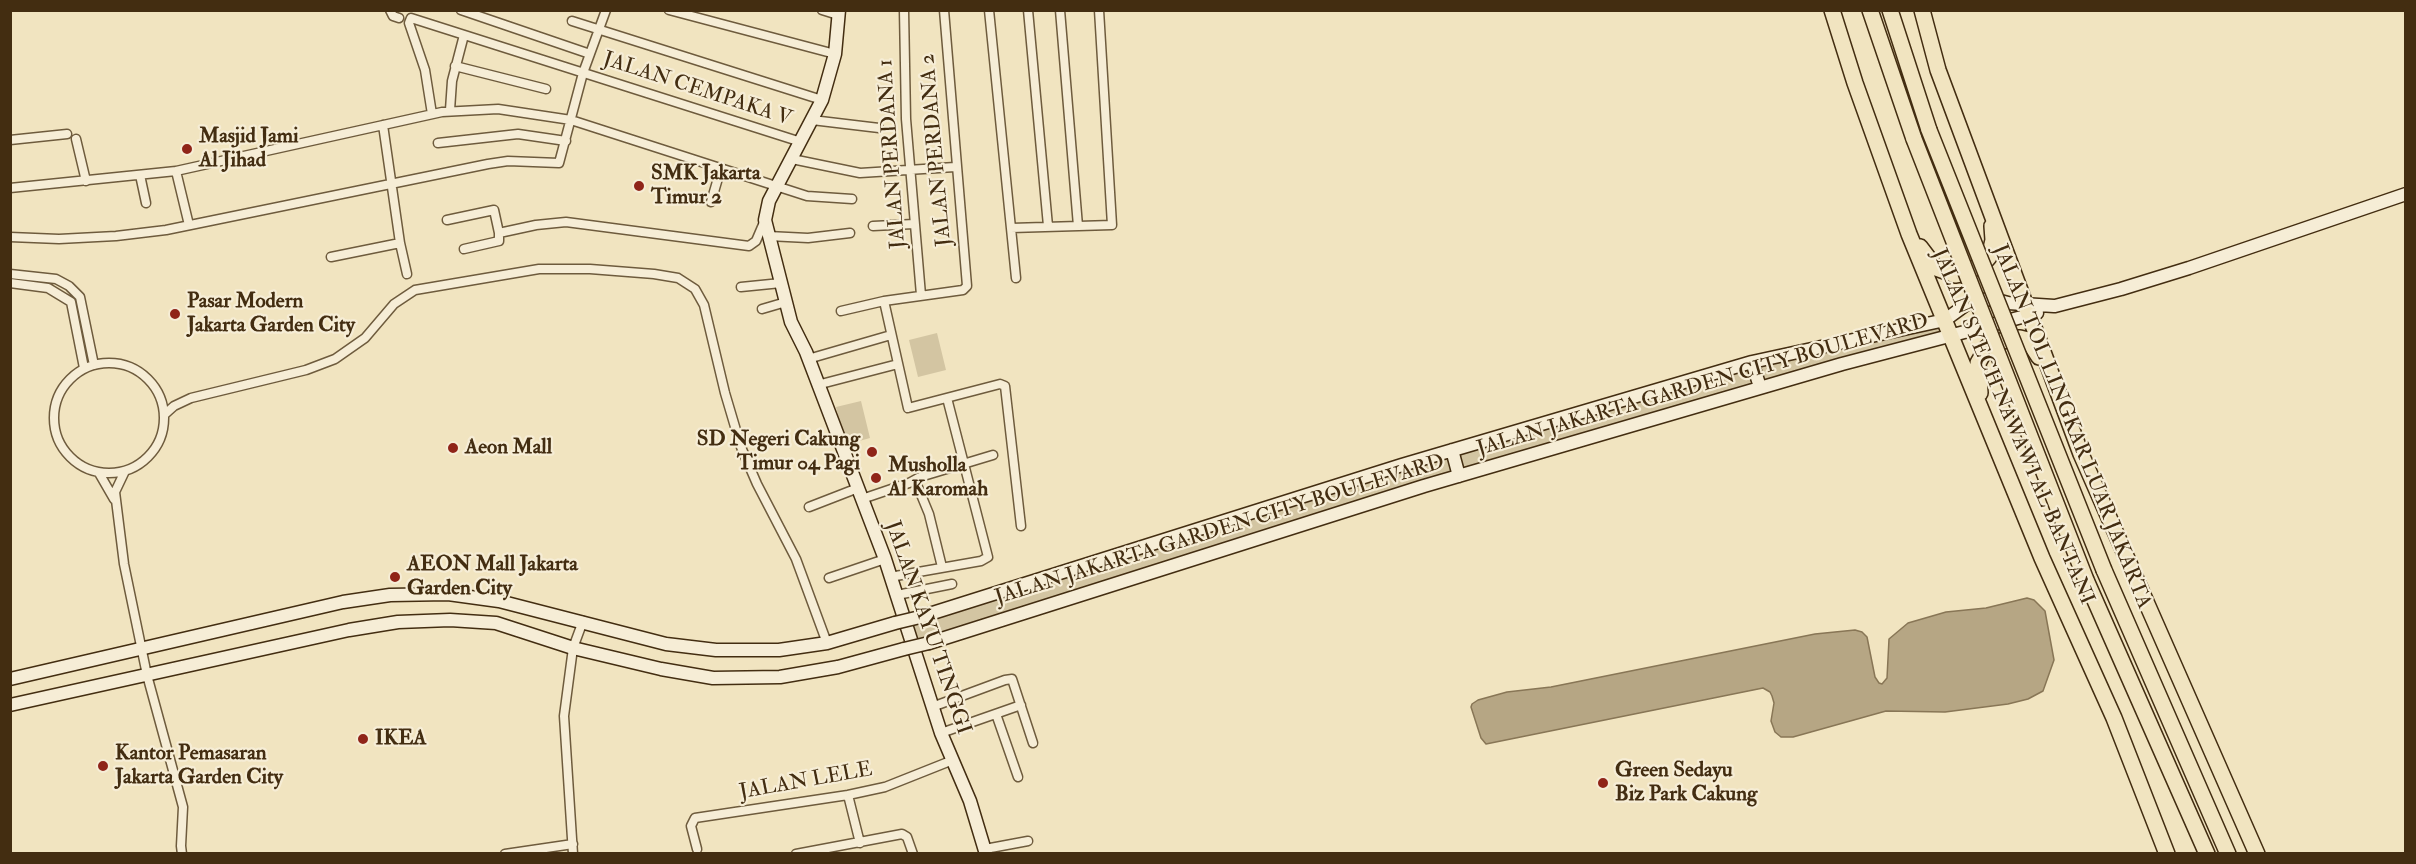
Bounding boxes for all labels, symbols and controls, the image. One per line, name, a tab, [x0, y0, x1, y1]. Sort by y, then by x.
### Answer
street label: JALAN CEMPAKA V	[599, 48, 795, 132]
street label: JALAN PERDANA 2	[916, 53, 958, 247]
street label: JALAN PERDANA 1	[874, 58, 912, 250]
place label: Masjid Jami Al Jihad	[199, 124, 299, 174]
marker: Masjid Jami Al Jihad	[180, 142, 194, 156]
place label: SMK Jakarta Timur 2	[651, 161, 761, 211]
marker: SMK Jakarta Timur 2	[632, 179, 646, 193]
street label: JALAN TOL LINGKAR LUAR JAKARTA	[1986, 241, 2156, 613]
street label: JALAN SYECH NAWAWI AL BANTANI	[1925, 245, 2099, 609]
place label: Pasar Modern Jakarta Garden City	[187, 289, 355, 339]
marker: Pasar Modern Jakarta Garden City	[168, 307, 182, 321]
street label: JALAN JAKARTA GARDEN CITY BOULEVARD	[1474, 309, 1932, 463]
place label: SD Negeri Cakung Timur 04 Pagi	[697, 427, 860, 477]
place label: Aeon Mall	[465, 435, 552, 461]
marker: Aeon Mall	[446, 441, 460, 455]
marker: SD Negeri Cakung Timur 04 Pagi	[865, 445, 879, 459]
street label: JALAN JAKARTA GARDEN CITY BOULEVARD	[992, 450, 1448, 612]
place label: Musholla Al Karomah	[888, 453, 988, 503]
marker: Musholla Al Karomah	[869, 471, 883, 485]
street label: JALAN KAYU TINGGI	[879, 518, 975, 738]
place label: AEON Mall Jakarta Garden City	[407, 552, 578, 602]
marker: AEON Mall Jakarta Garden City	[388, 570, 402, 584]
place label: IKEA	[375, 726, 427, 752]
marker: IKEA	[356, 732, 370, 746]
place label: Kantor Pemasaran Jakarta Garden City	[115, 741, 283, 791]
street label: JALAN LELE	[737, 758, 875, 806]
place label: Green Sedayu Biz Park Cakung	[1615, 758, 1757, 808]
marker: Kantor Pemasaran Jakarta Garden City	[96, 759, 110, 773]
marker: Green Sedayu Biz Park Cakung	[1596, 776, 1610, 790]

